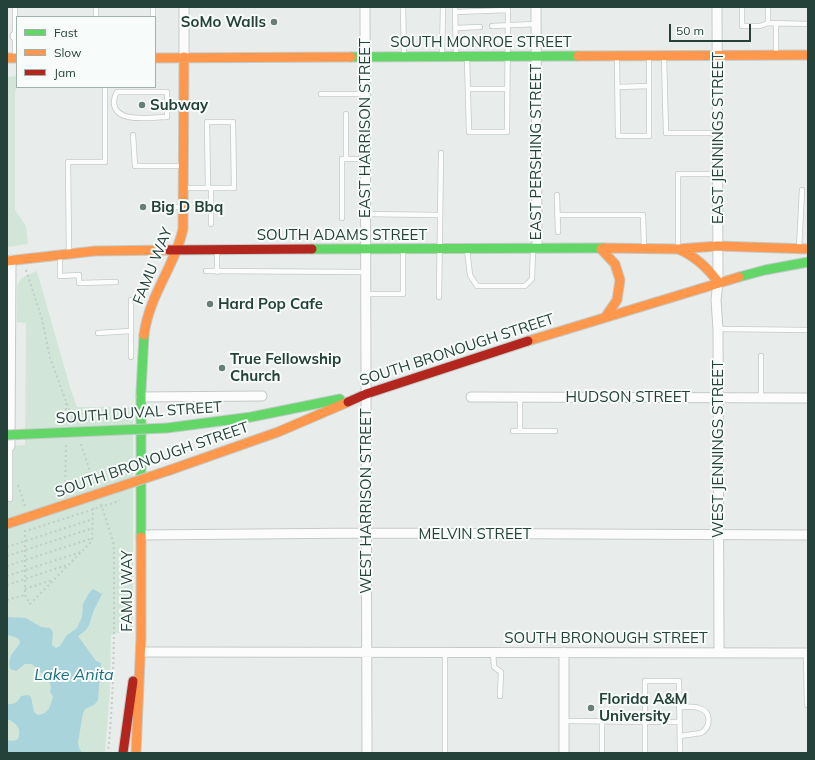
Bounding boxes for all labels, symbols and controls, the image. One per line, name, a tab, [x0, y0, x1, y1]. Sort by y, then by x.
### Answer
place label: SoMo Walls	[181, 13, 266, 31]
legend	[16, 16, 156, 88]
scale bar	[671, 16, 753, 42]
marker: SoMo Walls	[269, 17, 279, 27]
text: 50 m	[676, 23, 704, 38]
text: Fast	[54, 25, 78, 40]
street label: SOUTH MONROE STREET	[390, 33, 572, 51]
street label: EAST HARRISON STREET	[356, 38, 374, 218]
text: Slow	[54, 45, 82, 60]
street label: EAST JENNINGS STREET	[709, 52, 727, 224]
street label: EAST PERSHING STREET	[527, 64, 545, 240]
text: Jam	[54, 65, 76, 80]
place label: Subway	[150, 96, 208, 114]
marker: Subway	[137, 100, 147, 110]
place label: Big D Bbq	[151, 198, 223, 216]
marker: Big D Bbq	[138, 202, 148, 212]
street label: FAMU WAY	[129, 225, 177, 307]
street label: SOUTH ADAMS STREET	[257, 226, 427, 244]
place label: Hard Pop Cafe	[218, 295, 323, 313]
marker: Hard Pop Cafe	[205, 299, 215, 309]
street label: SOUTH BRONOUGH STREET	[357, 310, 557, 390]
place label: True Fellowship Church	[230, 350, 341, 385]
street label: WEST JENNINGS STREET	[709, 360, 727, 538]
marker: True Fellowship Church	[217, 363, 227, 373]
street label: HUDSON STREET	[566, 388, 690, 406]
street label: SOUTH DUVAL STREET	[55, 398, 223, 428]
street label: WEST HARRISON STREET	[357, 408, 375, 594]
street label: SOUTH BRONOUGH STREET	[53, 418, 251, 502]
street label: MELVIN STREET	[419, 525, 531, 543]
street label: FAMU WAY	[118, 550, 136, 632]
street label: SOUTH BRONOUGH STREET	[504, 629, 708, 647]
water label: Lake Anita	[34, 665, 114, 685]
place label: Florida A&M University	[599, 690, 688, 725]
marker: Florida A&M University	[586, 703, 596, 713]

